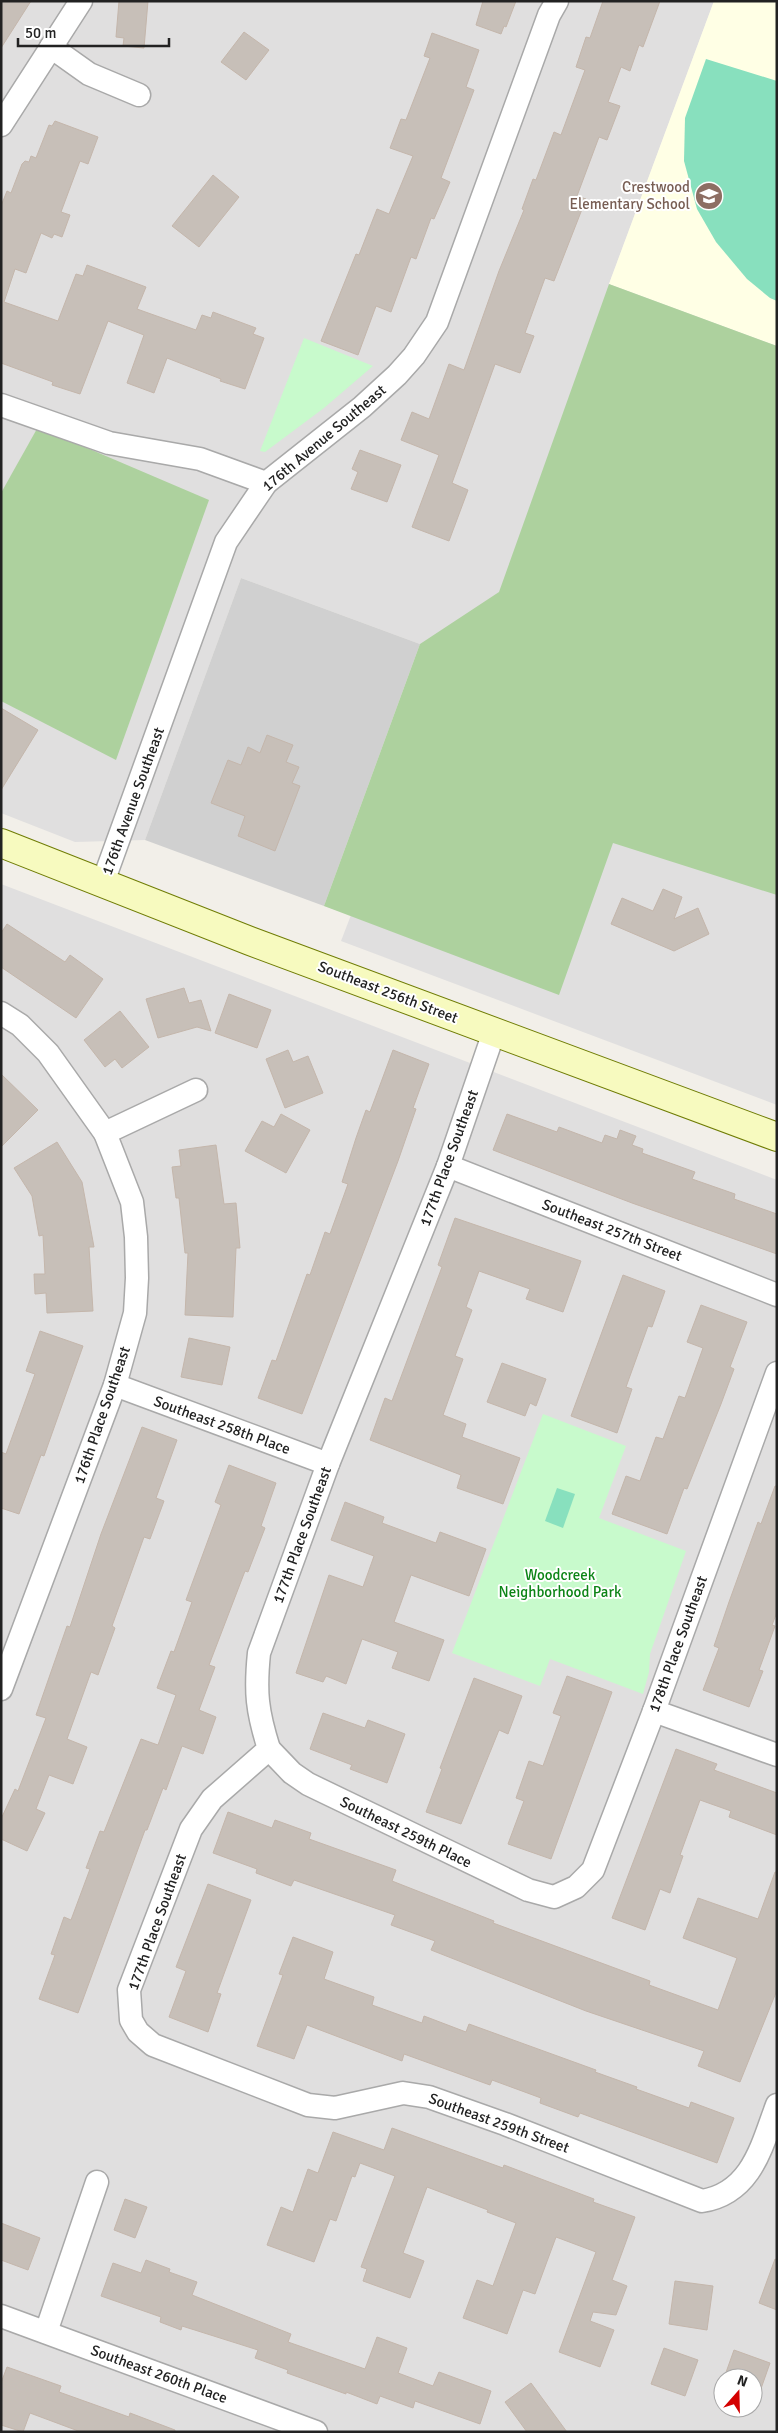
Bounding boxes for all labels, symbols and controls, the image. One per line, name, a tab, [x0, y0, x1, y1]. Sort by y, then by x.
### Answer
scale bar	[18, 15, 169, 47]
text: 50 m	[25, 24, 56, 42]
place label: Crestwood Elementary School	[569, 178, 690, 213]
school or university icon: Crestwood Elementary School	[694, 181, 724, 211]
street label: 176th Avenue Southeast	[258, 381, 390, 495]
street label: 176th Avenue Southeast	[98, 725, 168, 877]
street label: Southeast 256th Street	[316, 957, 460, 1027]
street label: 177th Place Southeast	[416, 1087, 482, 1229]
street label: Southeast 257th Street	[540, 1195, 684, 1265]
street label: 176th Place Southeast	[70, 1344, 134, 1486]
street label: Southeast 258th Place	[151, 1392, 293, 1458]
street label: 177th Place Southeast	[269, 1464, 335, 1606]
park label: Woodcreek Neighborhood Park	[499, 1566, 622, 1601]
street label: 178th Place Southeast	[645, 1573, 711, 1715]
street label: Southeast 259th Place	[337, 1792, 475, 1872]
street label: 177th Place Southeast	[124, 1851, 190, 1993]
street label: Southeast 259th Street	[426, 2089, 572, 2157]
street label: Southeast 260th Place	[88, 2341, 230, 2407]
north arrow	[713, 2368, 763, 2418]
text: N	[735, 2372, 750, 2391]

